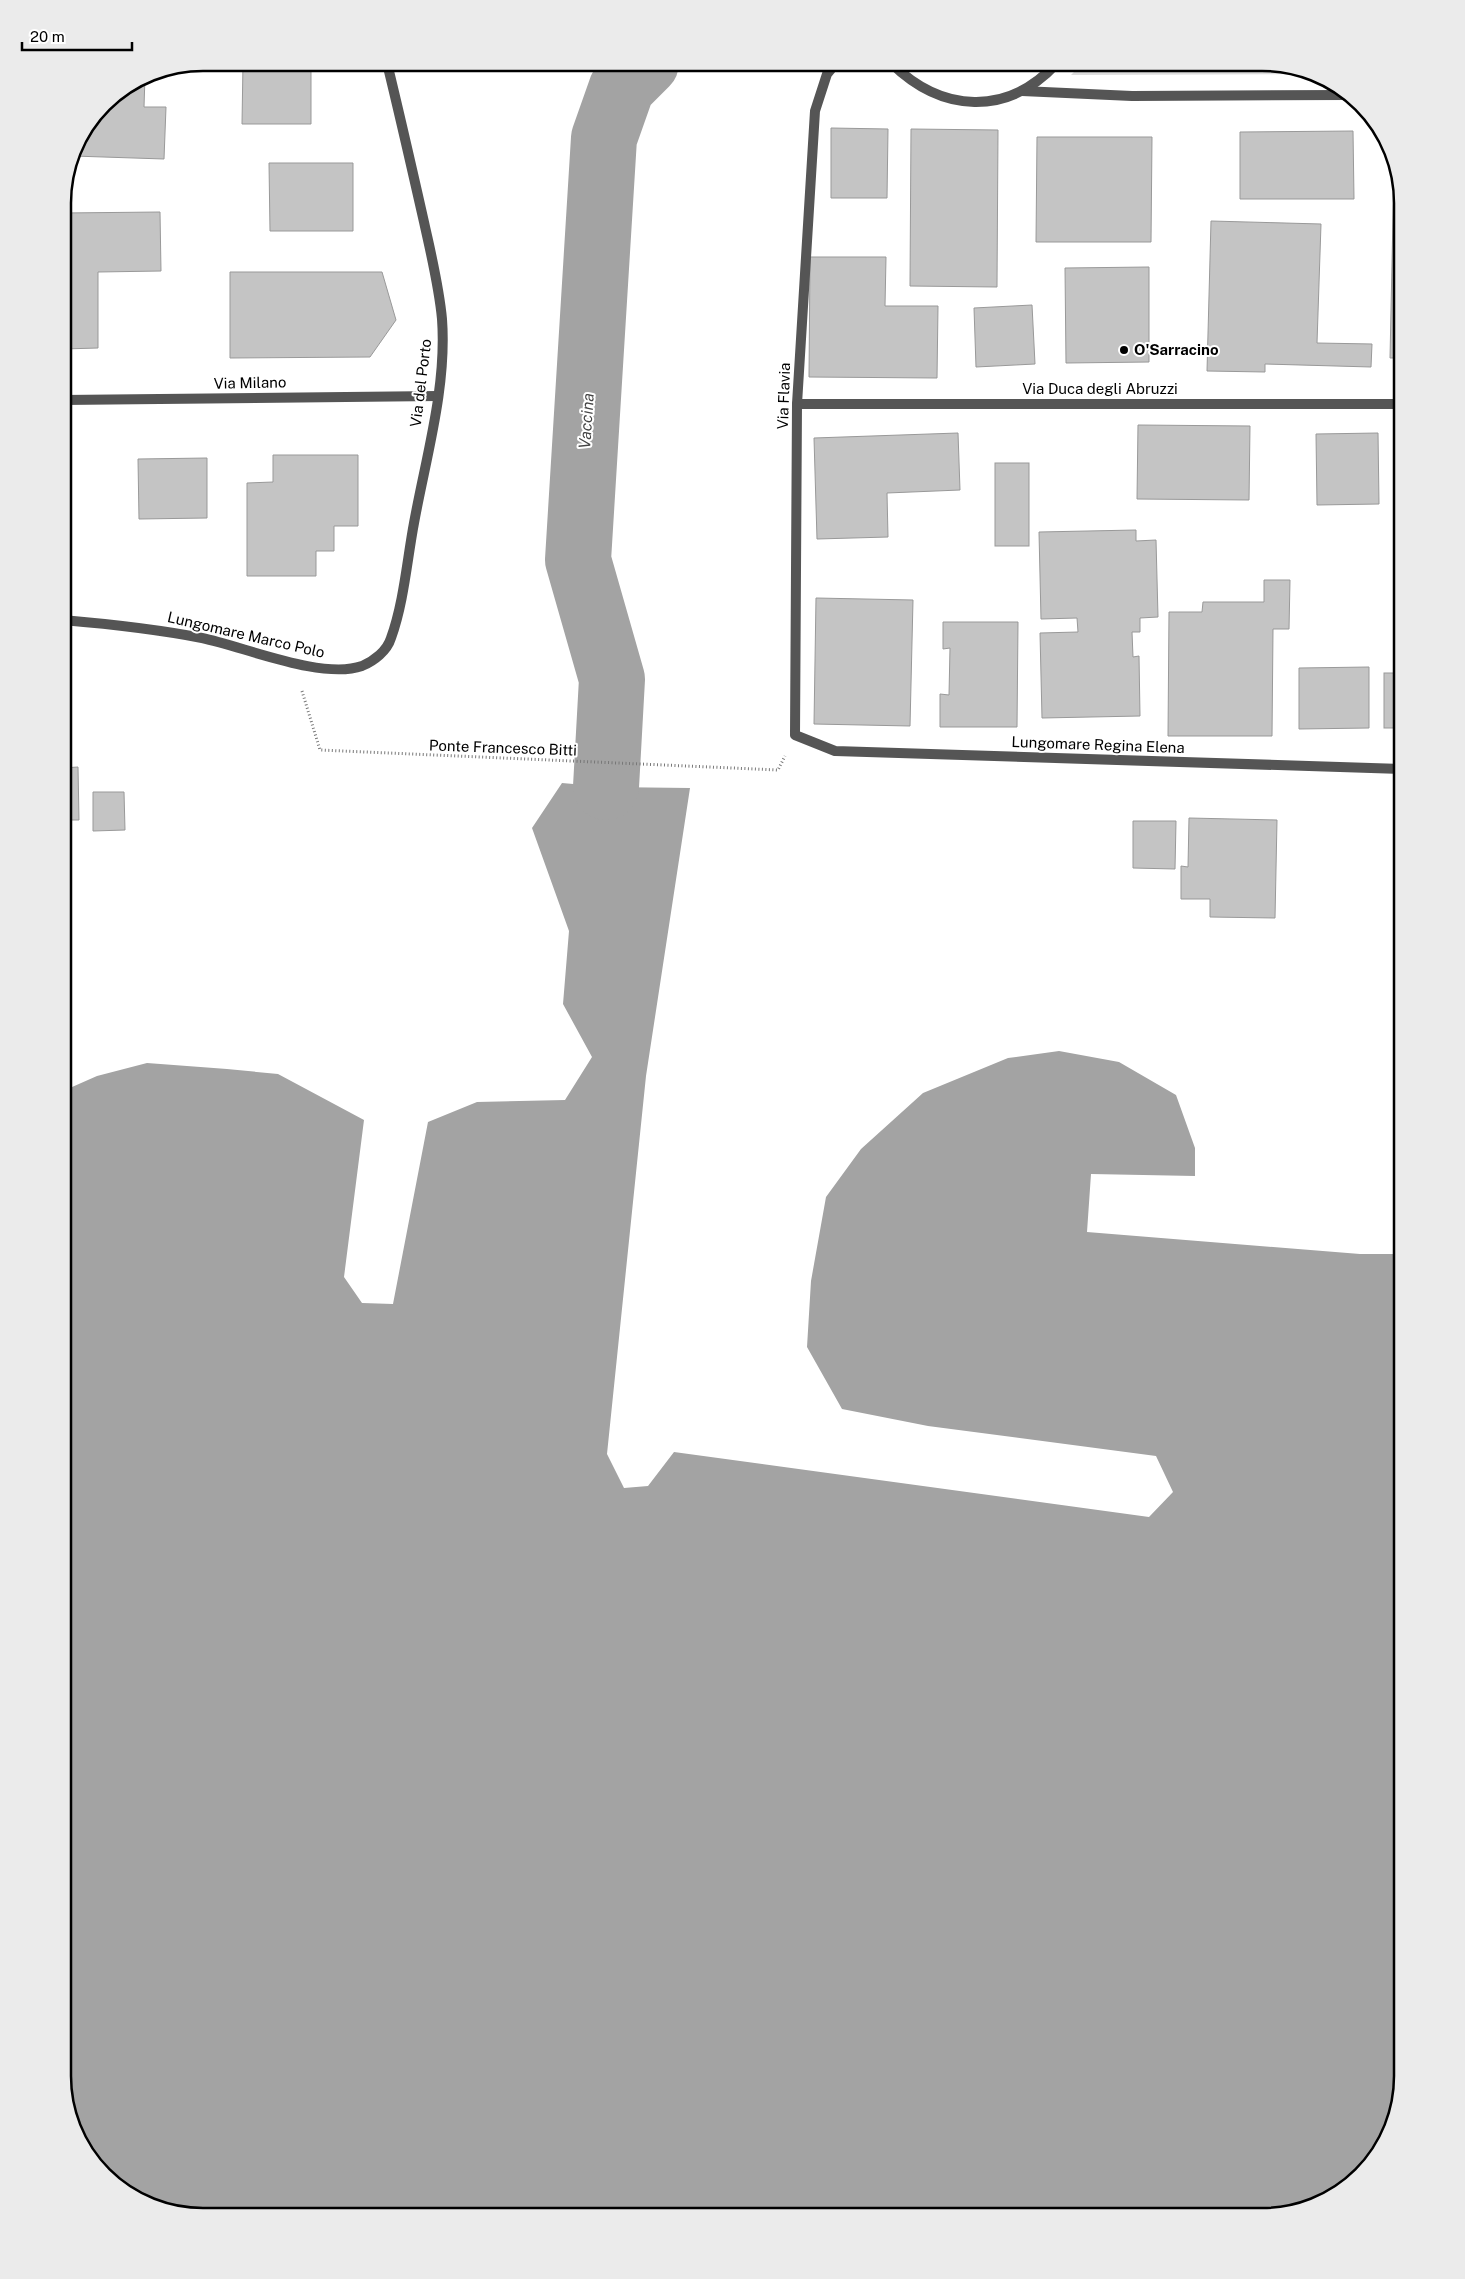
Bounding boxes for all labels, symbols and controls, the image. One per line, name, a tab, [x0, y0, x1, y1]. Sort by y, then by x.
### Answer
scale bar	[22, 20, 132, 52]
text: 20 m	[30, 28, 65, 45]
street label: Via del Porto	[407, 338, 434, 428]
place label: O'Sarracino	[1134, 341, 1219, 358]
marker: O'Sarracino	[1118, 344, 1130, 356]
street label: Via Flavia	[774, 362, 793, 430]
street label: Via Milano	[213, 373, 287, 392]
street label: Via Duca degli Abruzzi	[1022, 380, 1178, 397]
water label: Vaccina	[575, 392, 598, 450]
street label: Lungomare Marco Polo	[166, 608, 326, 661]
street label: Lungomare Regina Elena	[1011, 733, 1185, 756]
street label: Ponte Francesco Bitti	[429, 736, 577, 759]

